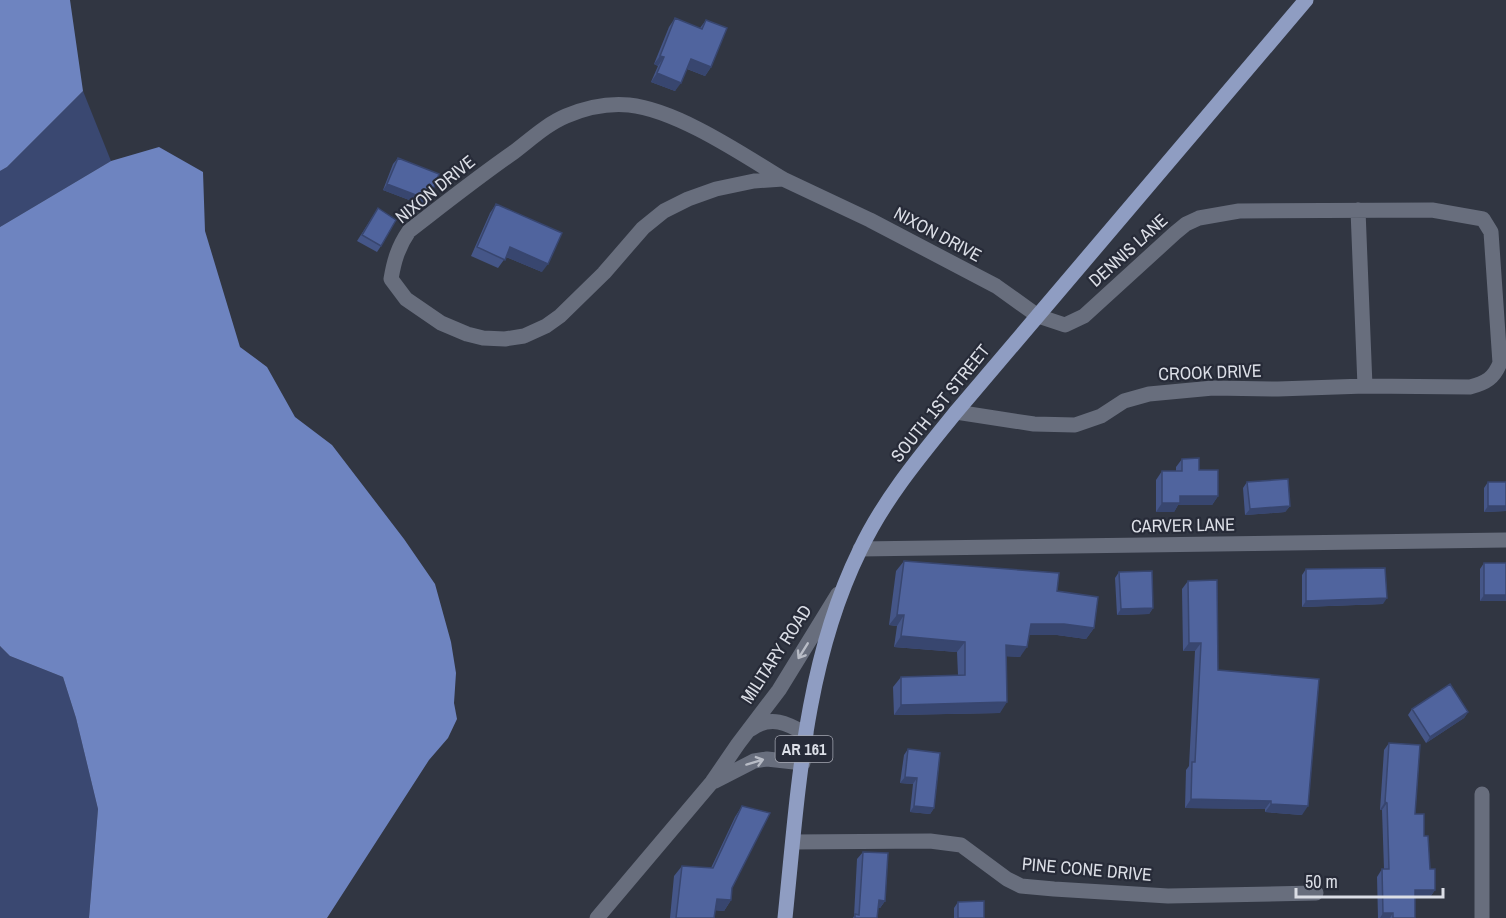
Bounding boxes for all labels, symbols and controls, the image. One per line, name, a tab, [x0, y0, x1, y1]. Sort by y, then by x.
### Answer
street label: NIXON DRIVE	[390, 149, 480, 229]
street label: NIXON DRIVE	[890, 200, 986, 268]
street label: DENNIS LANE	[1083, 208, 1173, 292]
street label: SOUTH 1ST STREET	[885, 339, 995, 467]
street label: CROOK DRIVE	[1158, 358, 1262, 386]
street label: CARVER LANE	[1131, 512, 1235, 538]
street label: MILITARY ROAD	[735, 600, 817, 708]
one-way arrow	[796, 642, 808, 659]
road number: AR 161	[776, 736, 832, 762]
one-way arrow	[746, 756, 765, 767]
street label: PINE CONE DRIVE	[1021, 851, 1153, 887]
scale bar	[1296, 861, 1443, 899]
text: 50 m	[1305, 869, 1338, 894]

